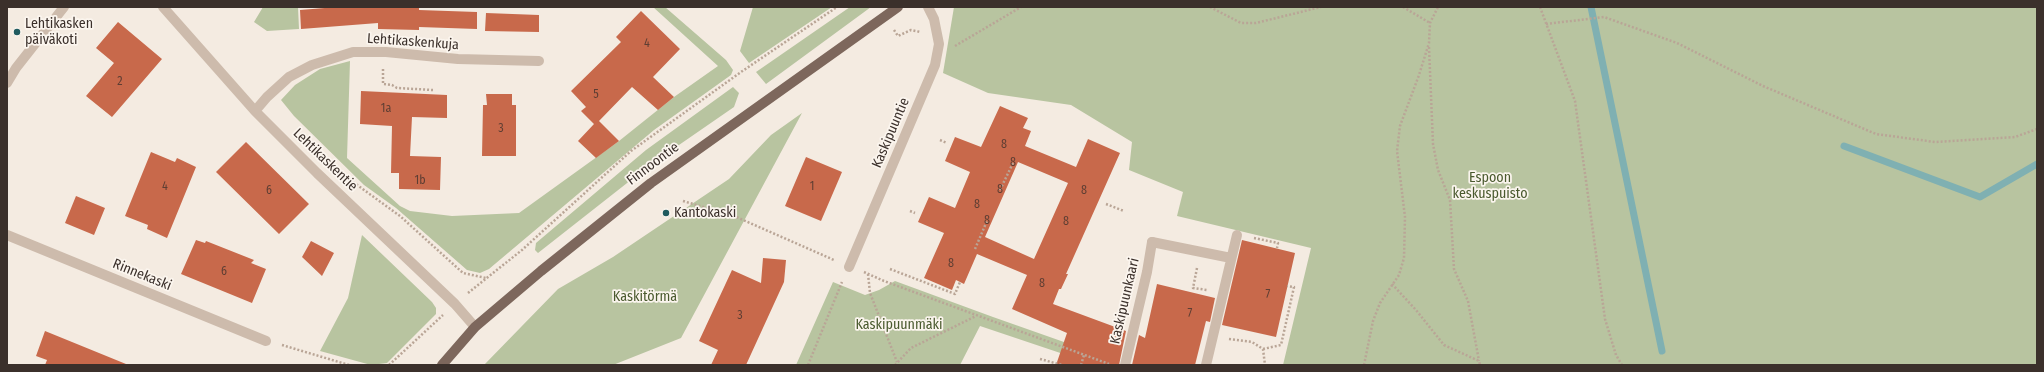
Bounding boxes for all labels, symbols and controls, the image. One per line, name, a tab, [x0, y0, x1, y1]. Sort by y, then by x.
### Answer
place label: Lehtikasken päiväkoti	[25, 16, 93, 48]
marker: Lehtikasken päiväkoti	[12, 27, 22, 37]
street label: Lehtikaskenkuja	[366, 30, 460, 54]
house number: 4	[644, 37, 650, 51]
house number: 2	[117, 75, 123, 89]
house number: 5	[593, 88, 599, 102]
street label: Kaskipuuntie	[869, 95, 913, 171]
house number: 1a	[381, 102, 391, 116]
house number: 3	[498, 122, 504, 136]
street label: Lehtikaskentie	[289, 125, 361, 195]
house number: 8	[1001, 138, 1007, 152]
street label: Finnoontie	[624, 139, 682, 189]
house number: 8	[1010, 156, 1016, 170]
park label: Espoon keskuspuisto	[1452, 170, 1528, 202]
house number: 1b	[414, 174, 426, 188]
house number: 4	[162, 180, 168, 194]
house number: 1	[810, 180, 814, 194]
house number: 8	[997, 183, 1003, 197]
house number: 6	[266, 184, 272, 198]
house number: 8	[1081, 184, 1087, 198]
house number: 8	[974, 198, 980, 212]
place label: Kantokaski	[674, 205, 736, 221]
marker: Kantokaski	[661, 208, 671, 218]
house number: 8	[984, 214, 990, 228]
house number: 8	[1063, 215, 1069, 229]
street label: Rinnekaski	[110, 256, 174, 294]
street label: Kaskipuunkaari	[1107, 256, 1143, 346]
house number: 8	[948, 257, 954, 271]
house number: 6	[221, 265, 227, 279]
house number: 8	[1039, 277, 1045, 291]
house number: 7	[1266, 288, 1270, 302]
park label: Kaskitörmä	[613, 289, 677, 305]
house number: 7	[1188, 307, 1192, 321]
house number: 3	[737, 309, 743, 323]
park label: Kaskipuunmäki	[855, 317, 943, 333]

